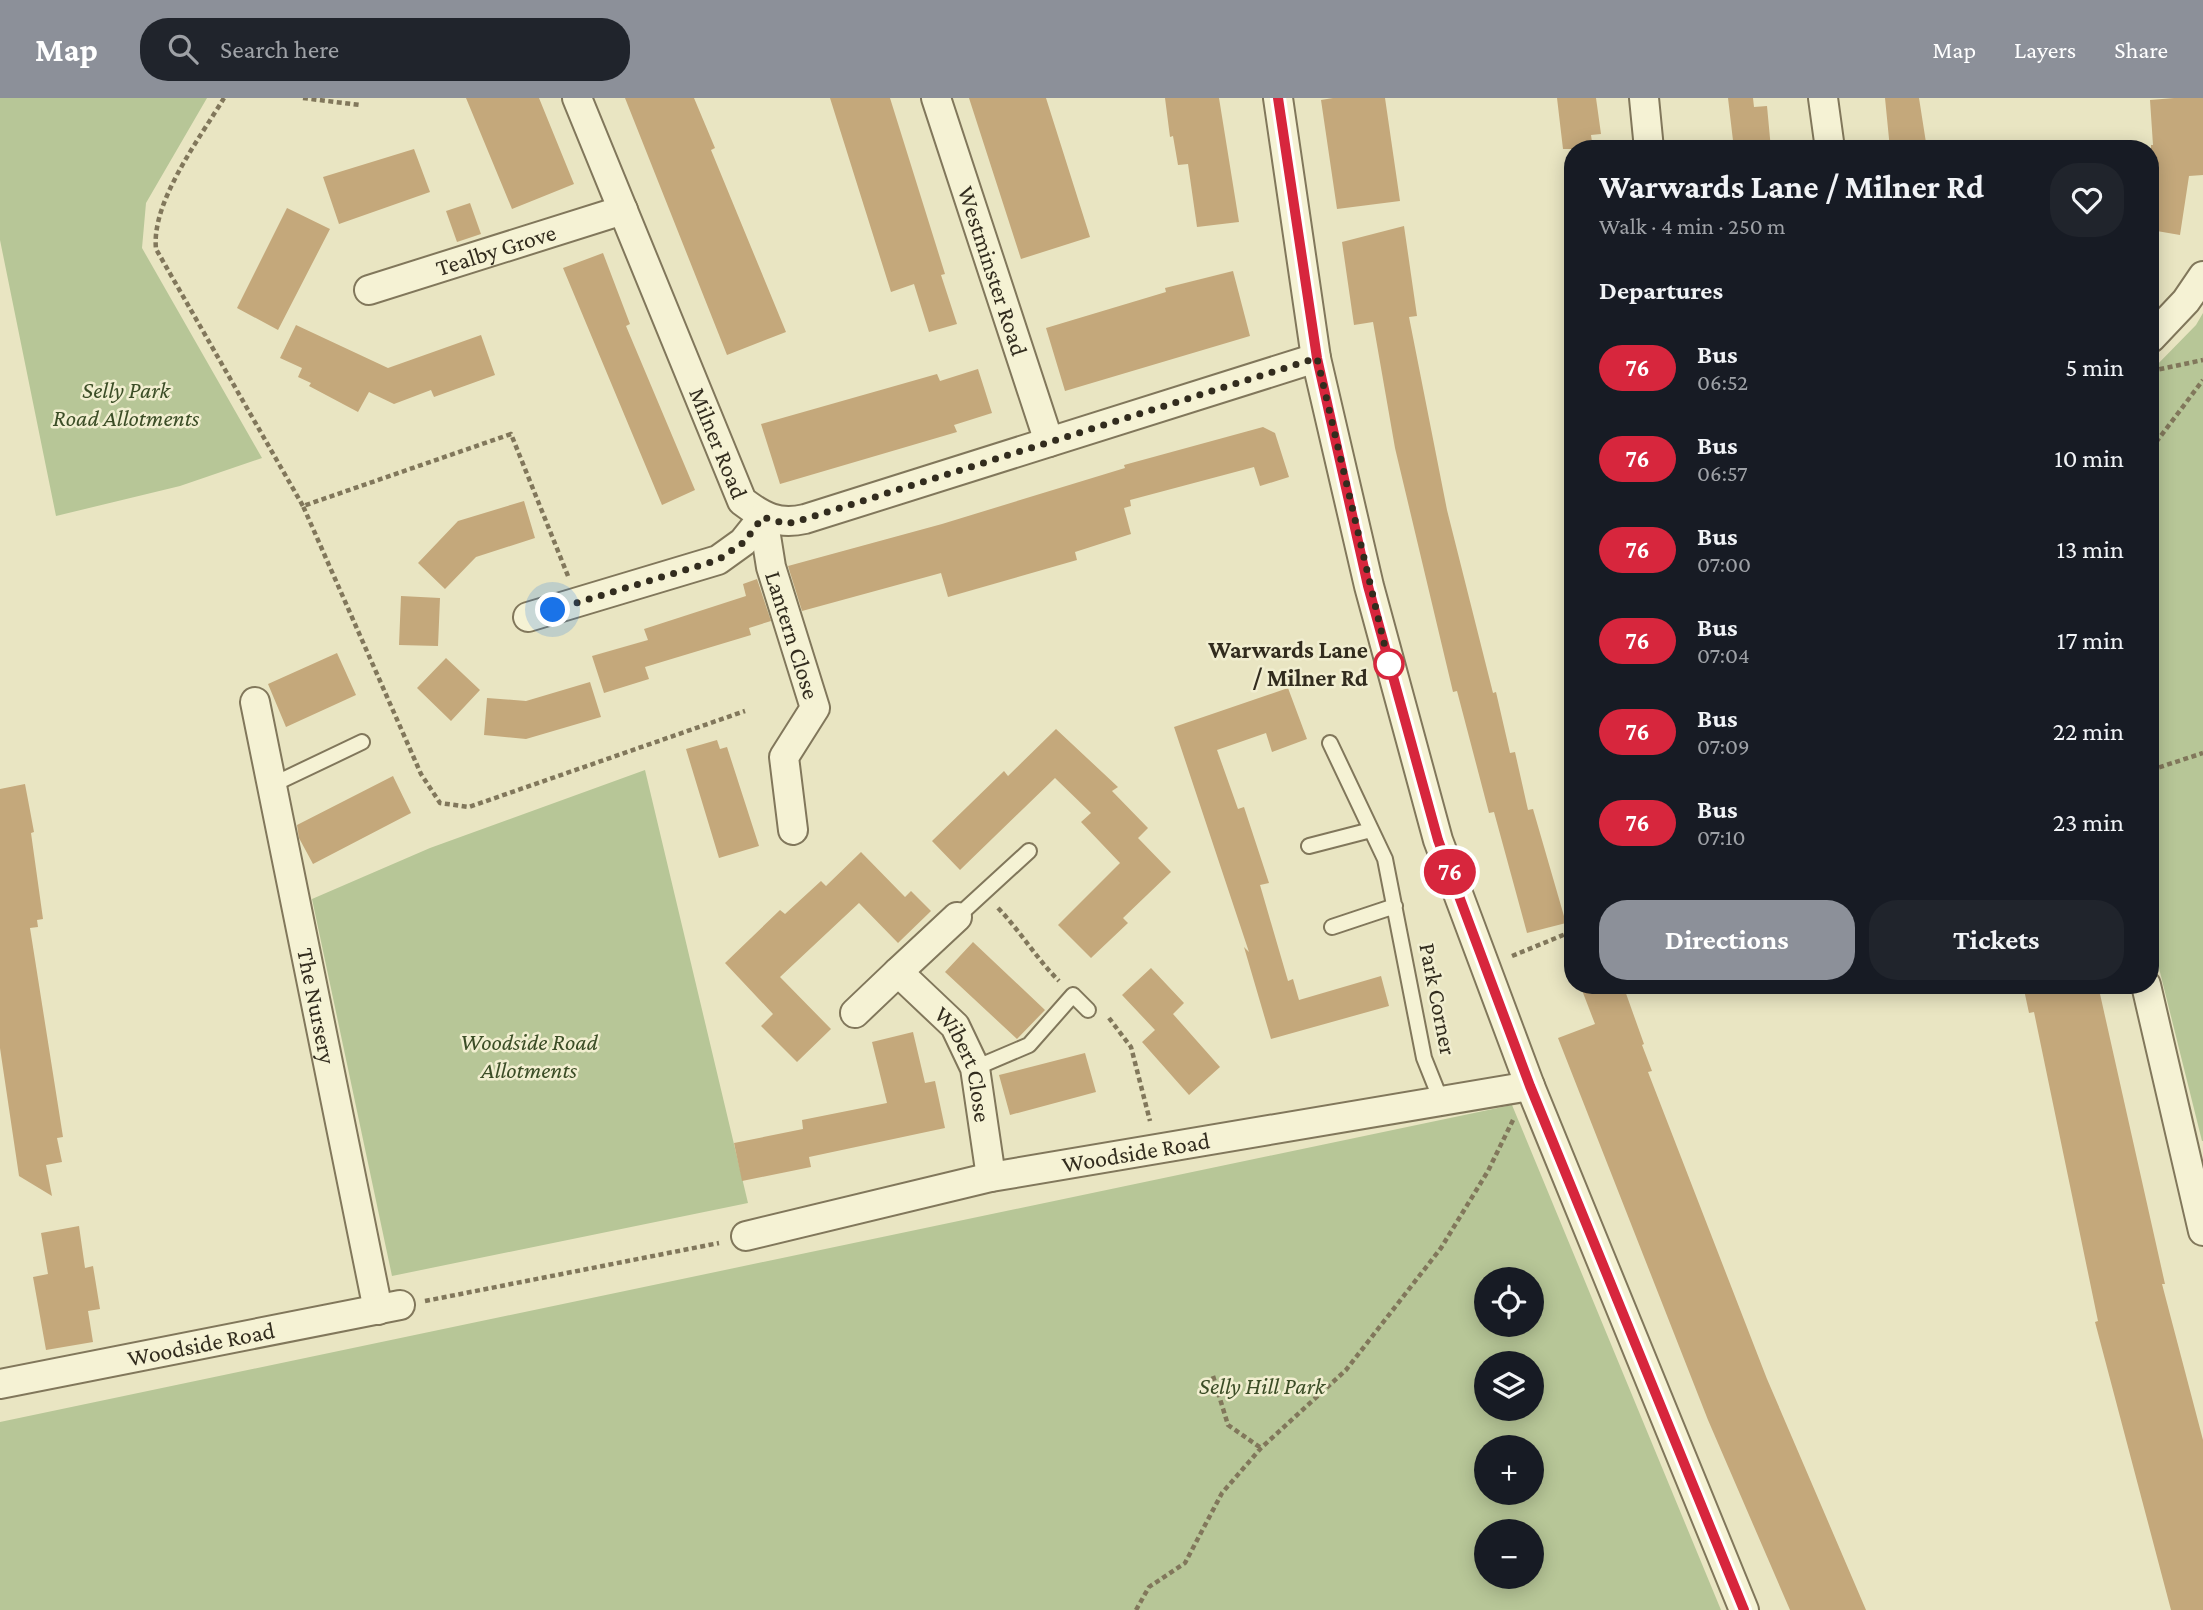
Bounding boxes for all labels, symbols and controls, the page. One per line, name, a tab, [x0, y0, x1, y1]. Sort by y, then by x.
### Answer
search box	[140, 18, 630, 81]
icon: search	[164, 30, 202, 68]
text: Map	[35, 31, 98, 68]
text: Search here	[220, 35, 339, 64]
text: Map	[1932, 36, 1976, 63]
text: Layers	[2014, 36, 2076, 63]
text: Share	[2114, 36, 2168, 63]
button: heart	[2050, 163, 2124, 237]
text: Warwards Lane / Milner Rd	[1599, 168, 1984, 205]
street label: Westminster Road	[953, 183, 1034, 359]
text: Walk · 4 min · 250 m	[1599, 213, 1786, 239]
street label: Tealby Grove	[432, 218, 559, 281]
text: Departures	[1599, 276, 1723, 305]
text: Bus	[1697, 340, 1738, 369]
text: 5 min	[2065, 353, 2124, 382]
text: 76	[1625, 354, 1650, 381]
text: 06:52	[1697, 369, 1748, 395]
park label: Selly Park Road Allotments	[53, 376, 200, 431]
street label: Milner Road	[684, 383, 754, 503]
text: Bus	[1697, 431, 1738, 460]
text: 10 min	[2054, 444, 2124, 473]
text: 76	[1625, 445, 1650, 472]
text: 06:57	[1697, 460, 1748, 486]
text: Bus	[1697, 522, 1738, 551]
text: 13 min	[2056, 535, 2124, 564]
text: 76	[1625, 536, 1650, 563]
text: 07:00	[1697, 551, 1751, 577]
street label: Lantern Close	[760, 568, 825, 702]
your location	[535, 592, 570, 627]
text: Bus	[1697, 613, 1738, 642]
text: 17 min	[2057, 626, 2124, 655]
text: 76	[1625, 627, 1650, 654]
place label: Warwards Lane / Milner Rd	[1207, 636, 1368, 691]
text: 07:04	[1697, 642, 1750, 668]
marker: Warwards Lane / Milner Rd	[1374, 649, 1404, 679]
text: Bus	[1697, 704, 1738, 733]
text: 22 min	[2053, 717, 2124, 746]
text: 76	[1625, 718, 1650, 745]
text: 07:09	[1697, 733, 1750, 759]
text: Bus	[1697, 795, 1738, 824]
text: 23 min	[2053, 808, 2124, 837]
text: 76	[1625, 809, 1650, 836]
text: 07:10	[1697, 824, 1746, 850]
line badge: 76	[1418, 849, 1482, 895]
text: 76	[1438, 858, 1462, 885]
button: Directions	[1599, 900, 1855, 980]
button: Tickets	[1869, 900, 2124, 980]
street label: Park Corner	[1414, 941, 1463, 1058]
street label: The Nursery	[292, 946, 342, 1067]
street label: Wibert Close	[929, 1000, 997, 1124]
park label: Woodside Road Allotments	[460, 1028, 598, 1083]
street label: Woodside Road	[1060, 1126, 1212, 1178]
map controls	[1474, 1267, 1544, 1589]
button: locate	[1474, 1267, 1544, 1337]
street label: Woodside Road	[125, 1316, 277, 1372]
button: layers	[1474, 1351, 1544, 1421]
park label: Selly Hill Park	[1199, 1372, 1327, 1399]
button: +	[1474, 1435, 1544, 1505]
button: −	[1474, 1519, 1544, 1589]

